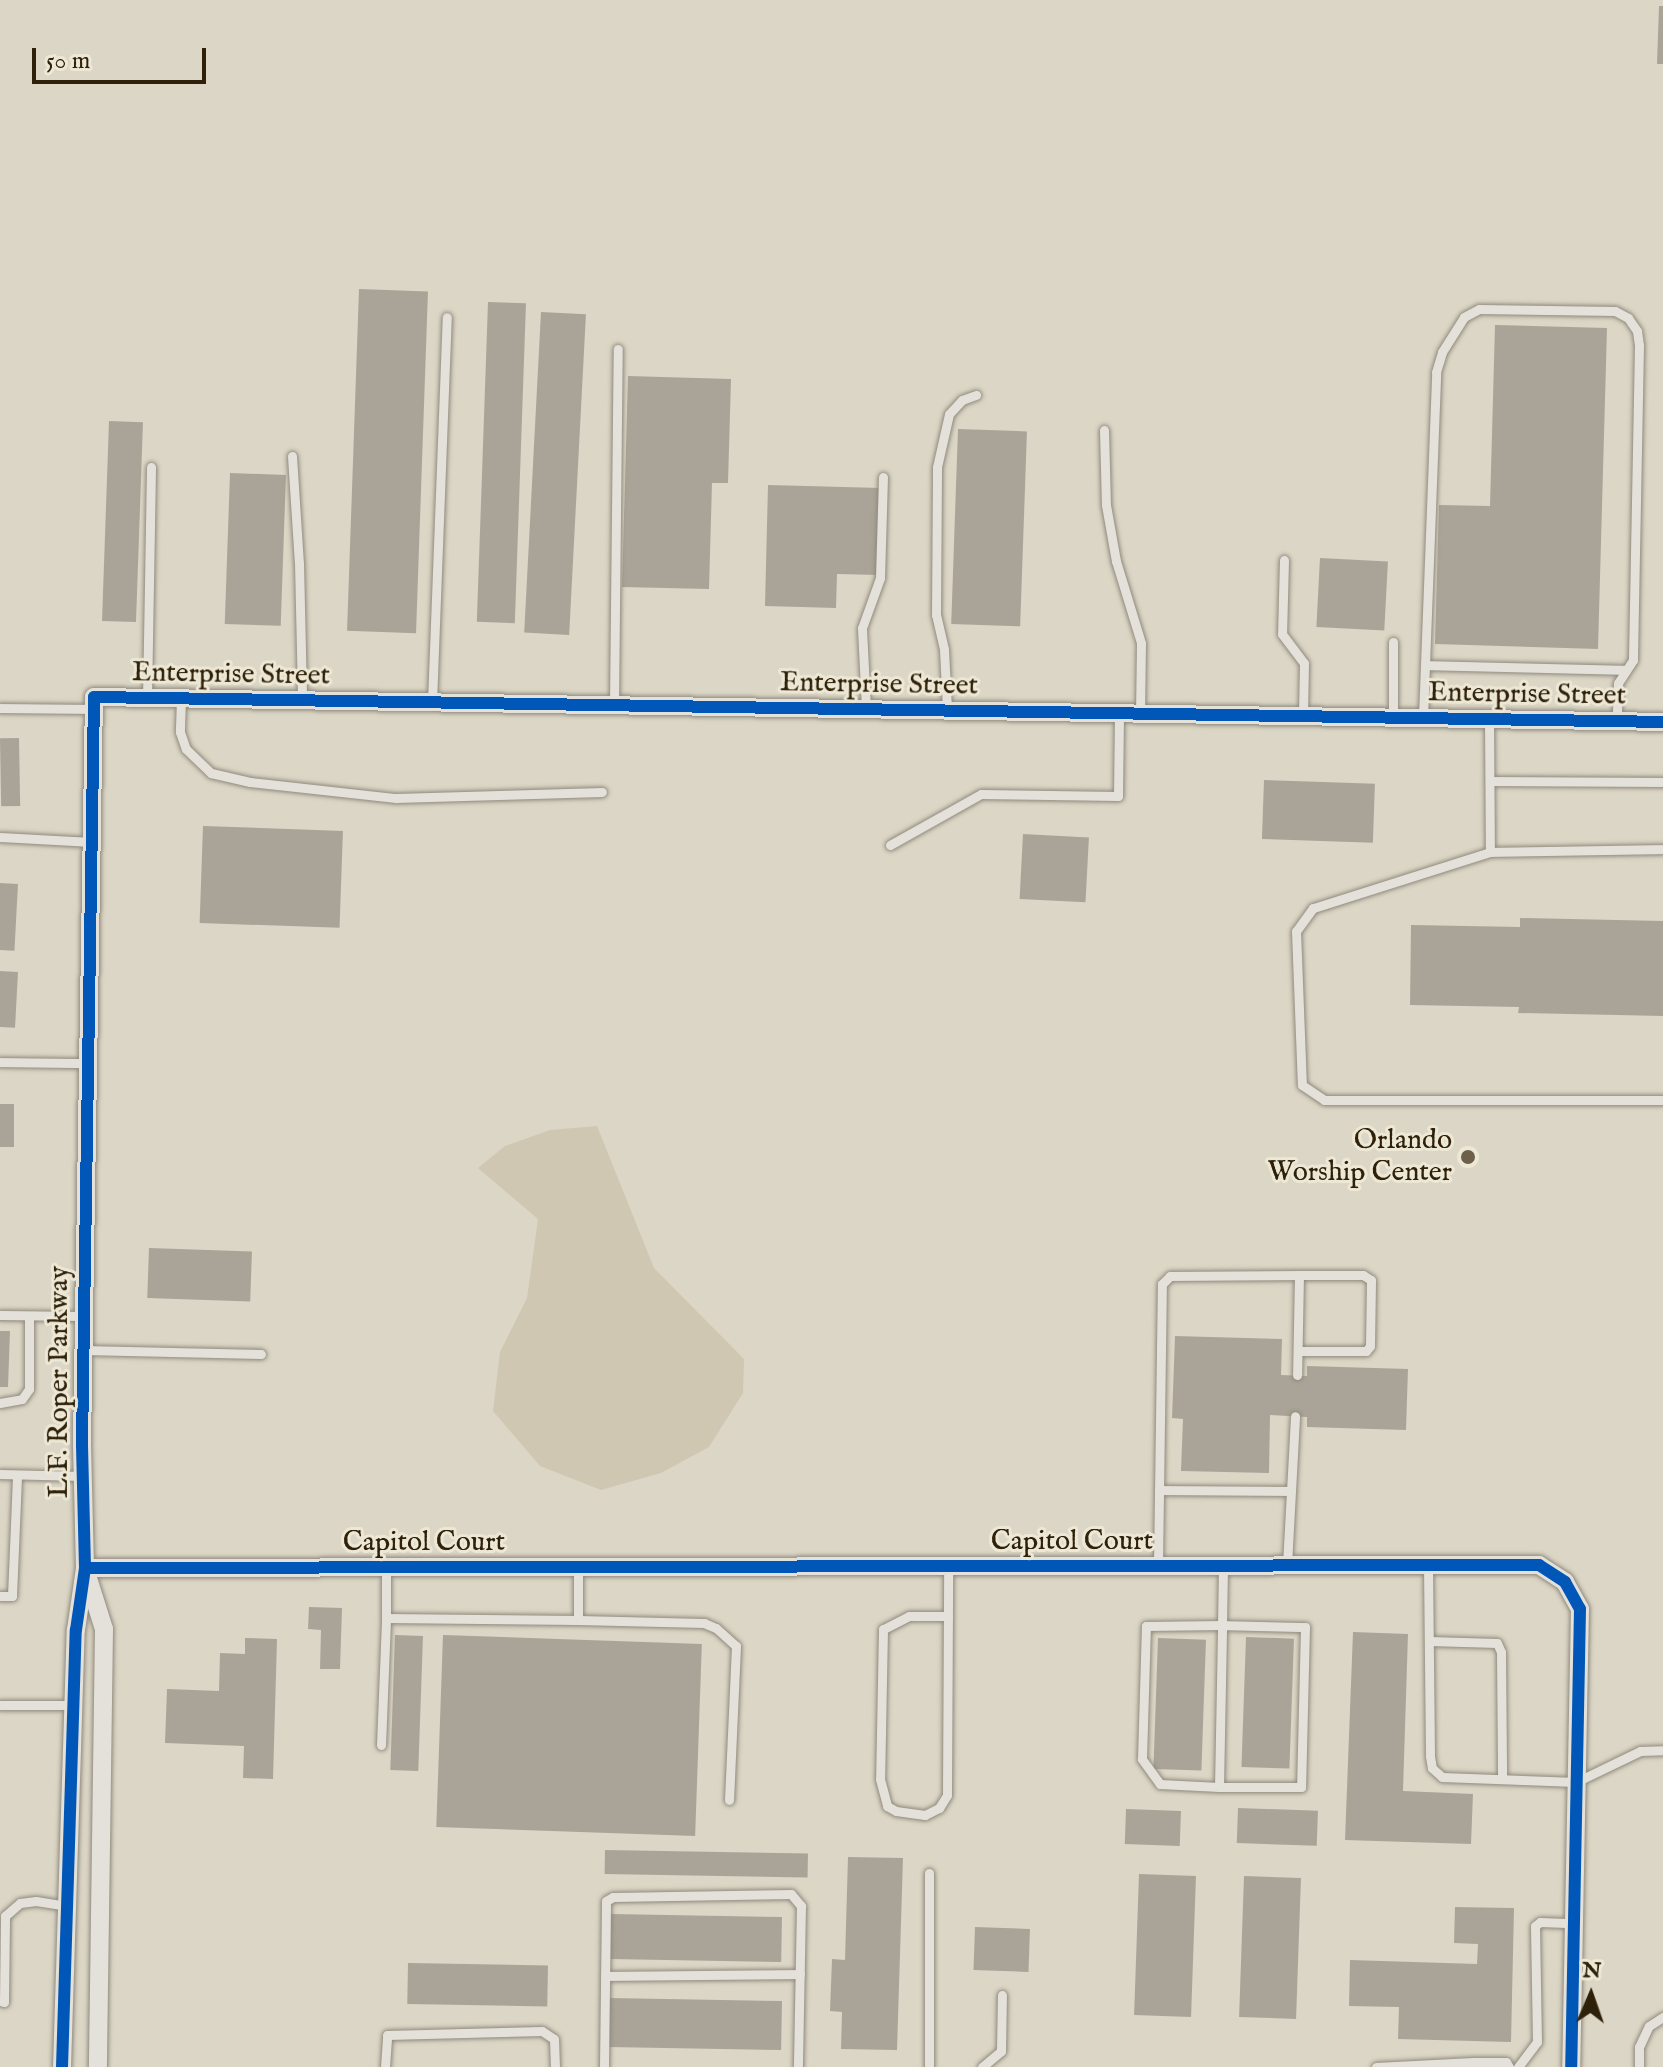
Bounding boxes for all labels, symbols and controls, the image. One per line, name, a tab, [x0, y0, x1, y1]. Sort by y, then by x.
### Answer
scale bar	[36, 32, 210, 82]
text: 50 m	[46, 46, 90, 77]
street label: Enterprise Street	[132, 656, 330, 694]
street label: Enterprise Street	[780, 666, 978, 704]
street label: Enterprise Street	[1428, 676, 1626, 714]
place label: Orlando Worship Center	[1268, 1124, 1452, 1190]
marker: Orlando Worship Center	[1459, 1148, 1477, 1166]
street label: L.F. Roper Parkway	[43, 1266, 77, 1498]
street label: Capitol Court	[991, 1525, 1153, 1559]
street label: Capitol Court	[343, 1526, 505, 1560]
north arrow	[1551, 1955, 1631, 2035]
text: N	[1582, 1957, 1602, 1985]

